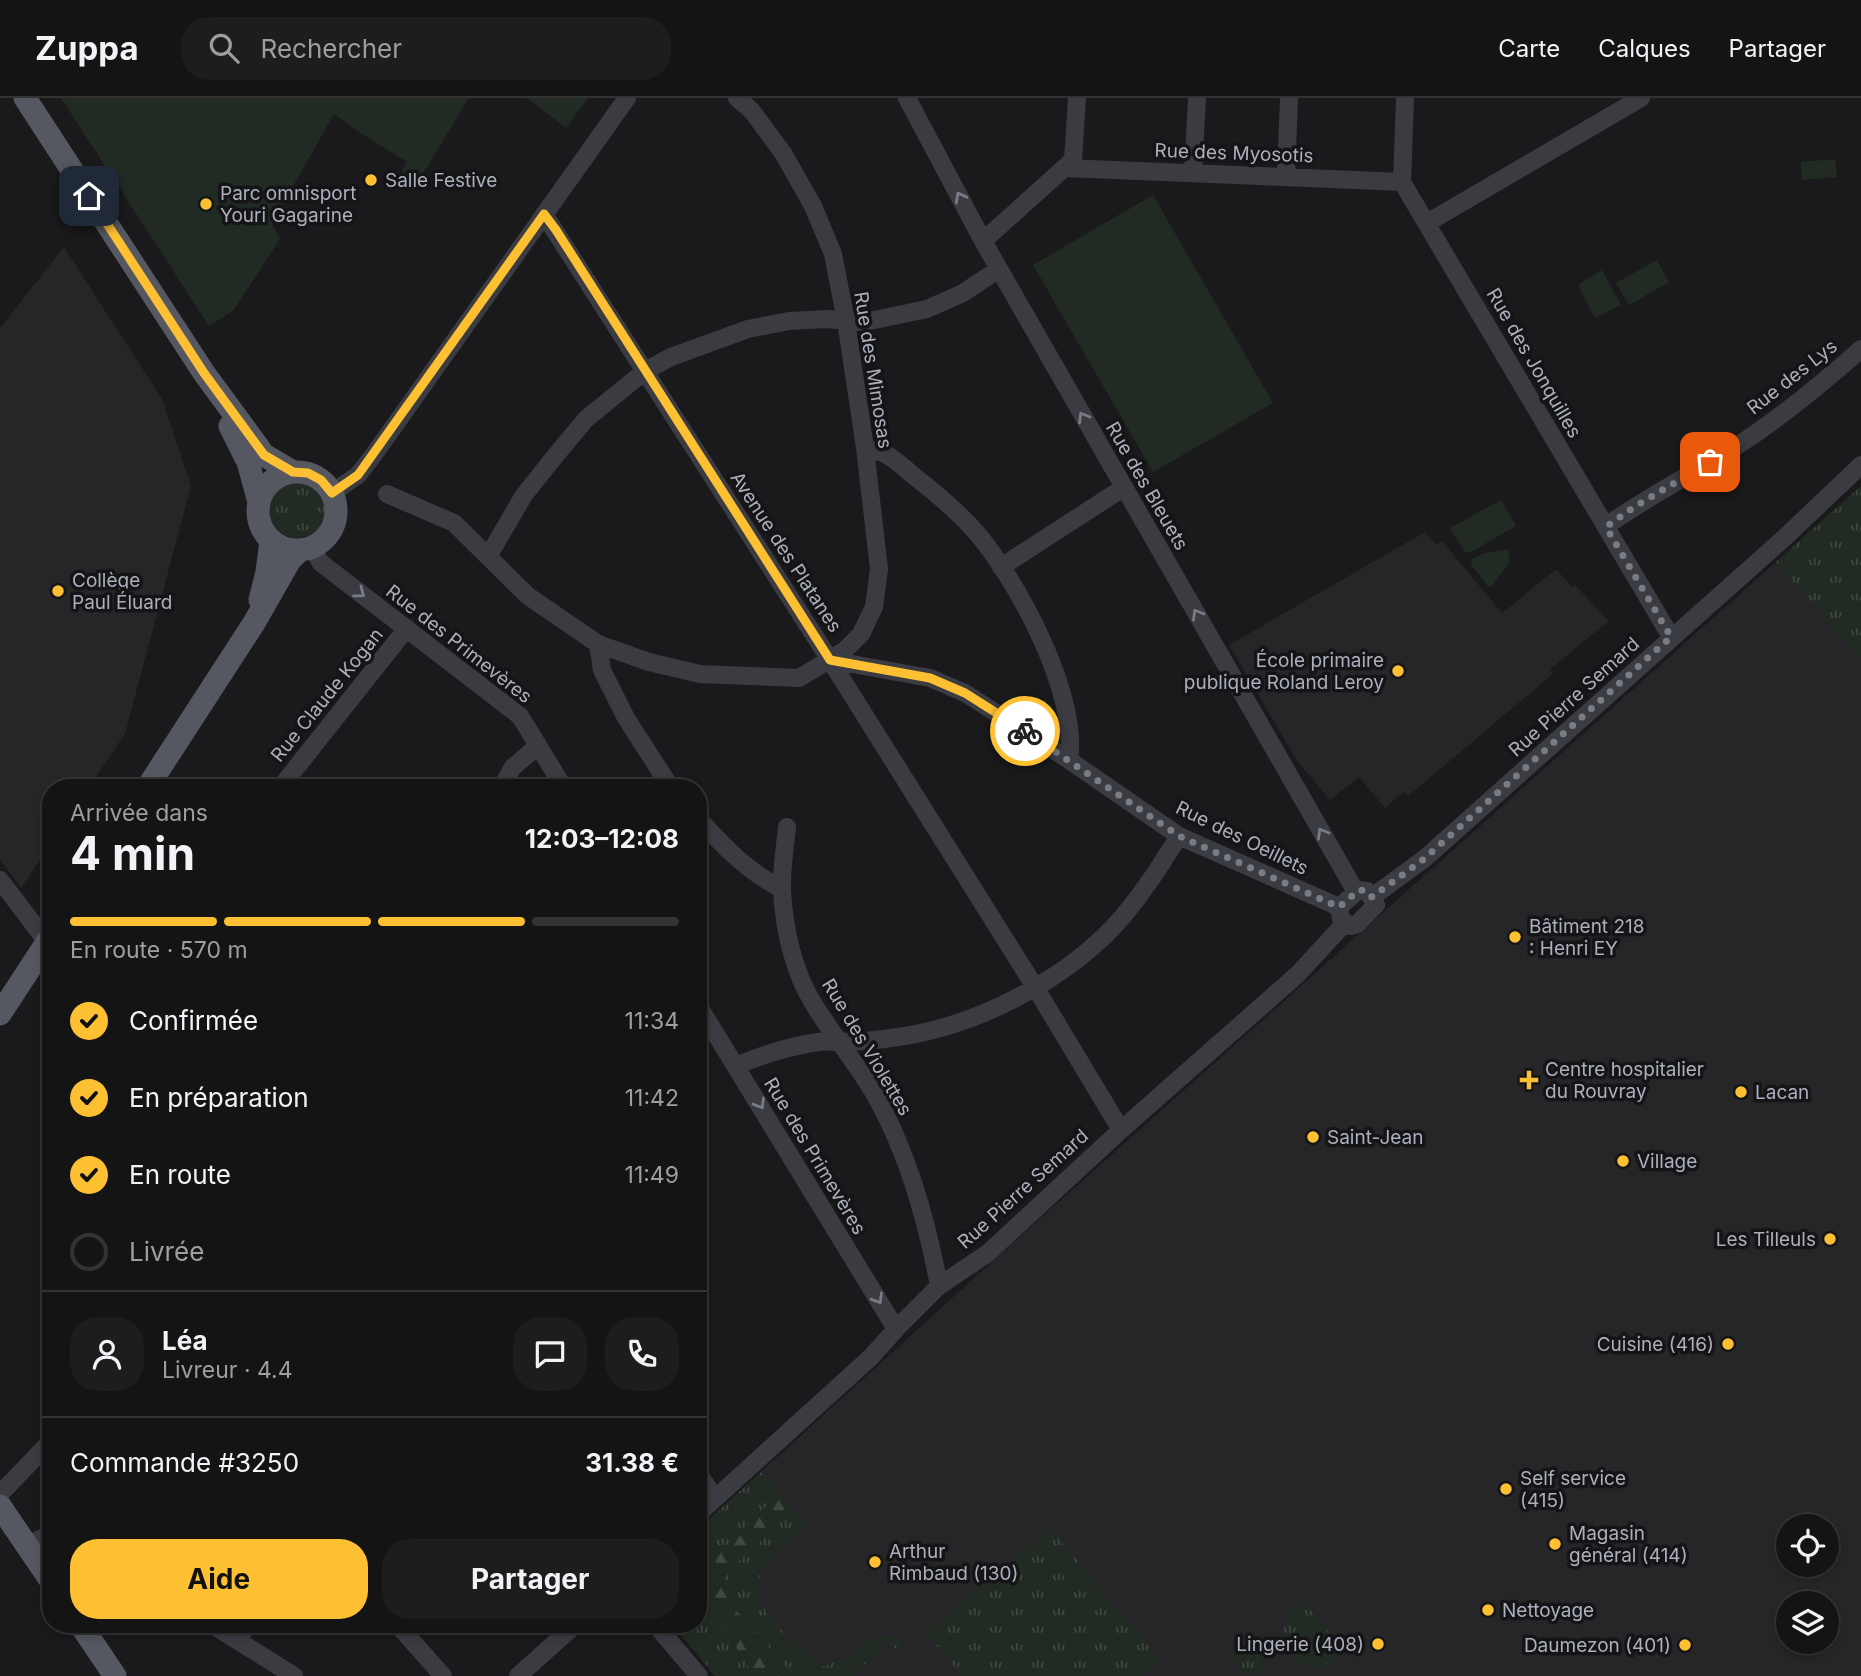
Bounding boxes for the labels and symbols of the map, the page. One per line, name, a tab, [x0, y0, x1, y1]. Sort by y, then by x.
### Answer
street label: Rue des Myosotis	[1154, 139, 1314, 167]
pin	[59, 166, 119, 226]
place label: Salle Festive	[385, 169, 497, 192]
marker: Salle Festive	[363, 172, 379, 188]
place label: Parc omnisport Youri Gagarine	[220, 182, 356, 227]
one-way arrow	[955, 192, 968, 204]
marker: Parc omnisport Youri Gagarine	[198, 196, 214, 212]
street label: Rue des Jonquilles	[1482, 284, 1586, 442]
street label: Rue des Mimosas	[849, 290, 897, 450]
street label: Rue des Lys	[1742, 335, 1842, 419]
one-way arrow	[1078, 412, 1091, 424]
street label: Rue des Bleuets	[1101, 418, 1193, 554]
pin	[1680, 432, 1740, 492]
street label: Avenue des Platanes	[725, 467, 847, 637]
place label: Collège Paul Éluard	[72, 569, 172, 614]
street label: Rue des Primevères	[381, 580, 537, 708]
marker: Collège Paul Éluard	[50, 583, 66, 599]
one-way arrow	[352, 585, 365, 598]
one-way arrow	[1192, 609, 1205, 622]
street label: Rue Claude Kogan	[266, 624, 388, 766]
street label: Rue Pierre Semard	[1504, 632, 1644, 762]
place label: École primaire publique Roland Leroy	[1184, 648, 1384, 694]
marker: École primaire publique Roland Leroy	[1390, 663, 1406, 679]
courier	[990, 696, 1060, 766]
street label: Rue des Oeillets	[1172, 796, 1312, 880]
one-way arrow	[1317, 827, 1330, 840]
place label: Bâtiment 218 : Henri EY	[1529, 915, 1645, 960]
marker: Bâtiment 218 : Henri EY	[1507, 929, 1523, 945]
street label: Rue des Violettes	[817, 974, 917, 1120]
place label: Centre hospitalier du Rouvray	[1545, 1058, 1704, 1103]
marker: Centre hospitalier du Rouvray	[1519, 1070, 1539, 1090]
street label: Rue des Primevères	[759, 1073, 871, 1239]
place label: Lacan	[1755, 1081, 1809, 1104]
marker: Lacan	[1733, 1084, 1749, 1100]
one-way arrow	[751, 1097, 764, 1110]
street label: Rue Pierre Semard	[953, 1124, 1093, 1254]
place label: Saint-Jean	[1327, 1126, 1423, 1149]
marker: Saint-Jean	[1305, 1129, 1321, 1145]
place label: Village	[1637, 1150, 1697, 1173]
marker: Village	[1615, 1153, 1631, 1169]
place label: Les Tilleuls	[1716, 1228, 1816, 1251]
marker: Les Tilleuls	[1822, 1231, 1838, 1247]
one-way arrow	[869, 1291, 882, 1304]
place label: Cuisine (416)	[1597, 1333, 1714, 1356]
marker: Cuisine (416)	[1720, 1336, 1736, 1352]
place label: Self service (415)	[1520, 1467, 1626, 1512]
marker: Self service (415)	[1498, 1481, 1514, 1497]
place label: Magasin général (414)	[1569, 1522, 1688, 1567]
marker: Magasin général (414)	[1547, 1536, 1563, 1552]
place label: Arthur Rimbaud (130)	[889, 1540, 1018, 1585]
marker: Arthur Rimbaud (130)	[867, 1554, 883, 1570]
place label: Nettoyage	[1502, 1599, 1594, 1622]
marker: Nettoyage	[1480, 1602, 1496, 1618]
place label: Lingerie (408)	[1236, 1633, 1364, 1656]
place label: Daumezon (401)	[1524, 1634, 1671, 1657]
marker: Lingerie (408)	[1370, 1636, 1386, 1652]
marker: Daumezon (401)	[1677, 1637, 1693, 1653]

